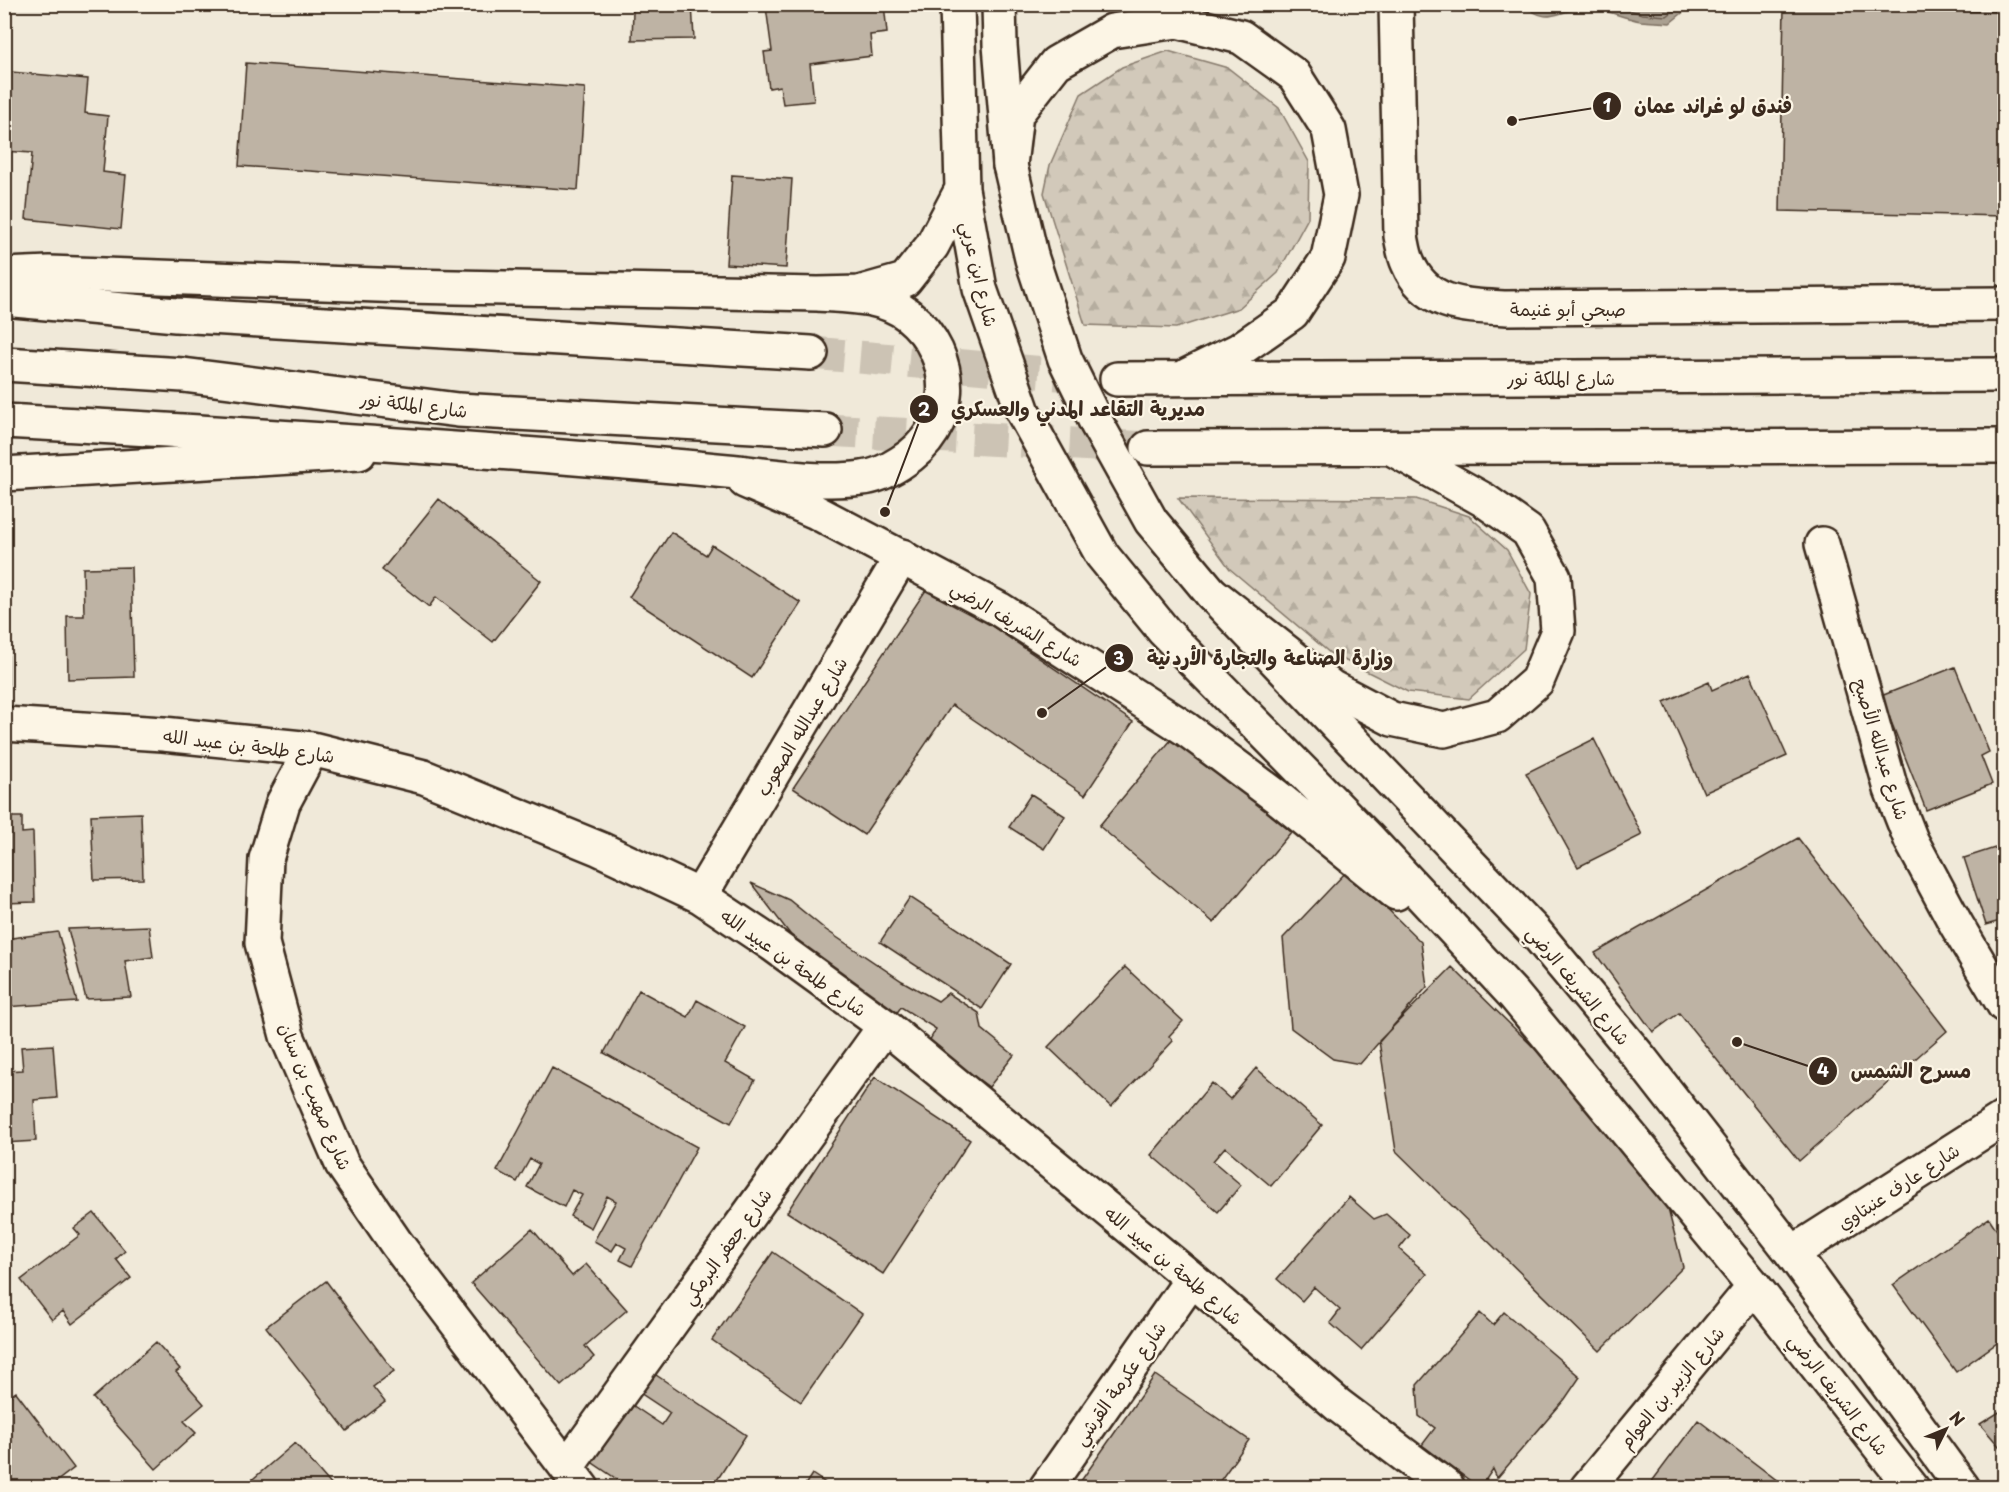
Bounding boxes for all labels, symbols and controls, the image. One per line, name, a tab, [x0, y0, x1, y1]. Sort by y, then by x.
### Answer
callout: فندق لو غراند عمان	[1592, 87, 1804, 125]
text: فندق لو غراند عمان	[1634, 90, 1792, 120]
text: 1	[1603, 91, 1612, 118]
street label: شارع ابن عربي	[951, 219, 1005, 330]
street label: صبحي أبو غنيمة	[1510, 295, 1626, 326]
street label: شارع الملكة نور	[1506, 364, 1615, 391]
street label: شارع الملكة نور	[358, 384, 469, 424]
callout: مديرية التقاعد المدني والعسكري	[909, 390, 1217, 428]
text: مديرية التقاعد المدني والعسكري	[951, 393, 1205, 427]
text: 2	[918, 395, 931, 422]
street label: شارع الشريف الرضي	[944, 573, 1088, 676]
callout: وزارة الصناعة والتجارة الأردنية	[1104, 639, 1405, 677]
text: وزارة الصناعة والتجارة الأردنية	[1147, 642, 1393, 672]
text: 3	[1113, 644, 1125, 671]
street label: شارع عبدالله الصعوب	[749, 651, 853, 801]
street label: شارع عبدالله الأصبح	[1848, 675, 1916, 823]
street label: شارع طلحة بن عبيد الله	[162, 721, 336, 769]
street label: شارع طلحة بن عبيد الله	[716, 901, 872, 1023]
street label: شارع الشريف الرضي	[1518, 920, 1637, 1053]
street label: شارع صهيب بن سنان	[273, 1018, 359, 1174]
callout: مسرح الشمس	[1808, 1052, 1983, 1090]
text: مسرح الشمس	[1851, 1055, 1971, 1085]
text: 4	[1817, 1056, 1829, 1083]
street label: شارع عارف عنبتاوي	[1831, 1136, 1965, 1237]
street label: شارع جعفر البرمكي	[675, 1182, 781, 1312]
street label: شارع طلحة بن عبيد الله	[1099, 1199, 1249, 1331]
street label: شارع عكرمة القرشي	[1066, 1315, 1175, 1453]
street label: شارع الزبير بن العوام	[1612, 1320, 1732, 1455]
street label: شارع الشريف الرضي	[1780, 1327, 1895, 1463]
north arrow	[1916, 1399, 1976, 1459]
text: N	[1945, 1405, 1971, 1431]

